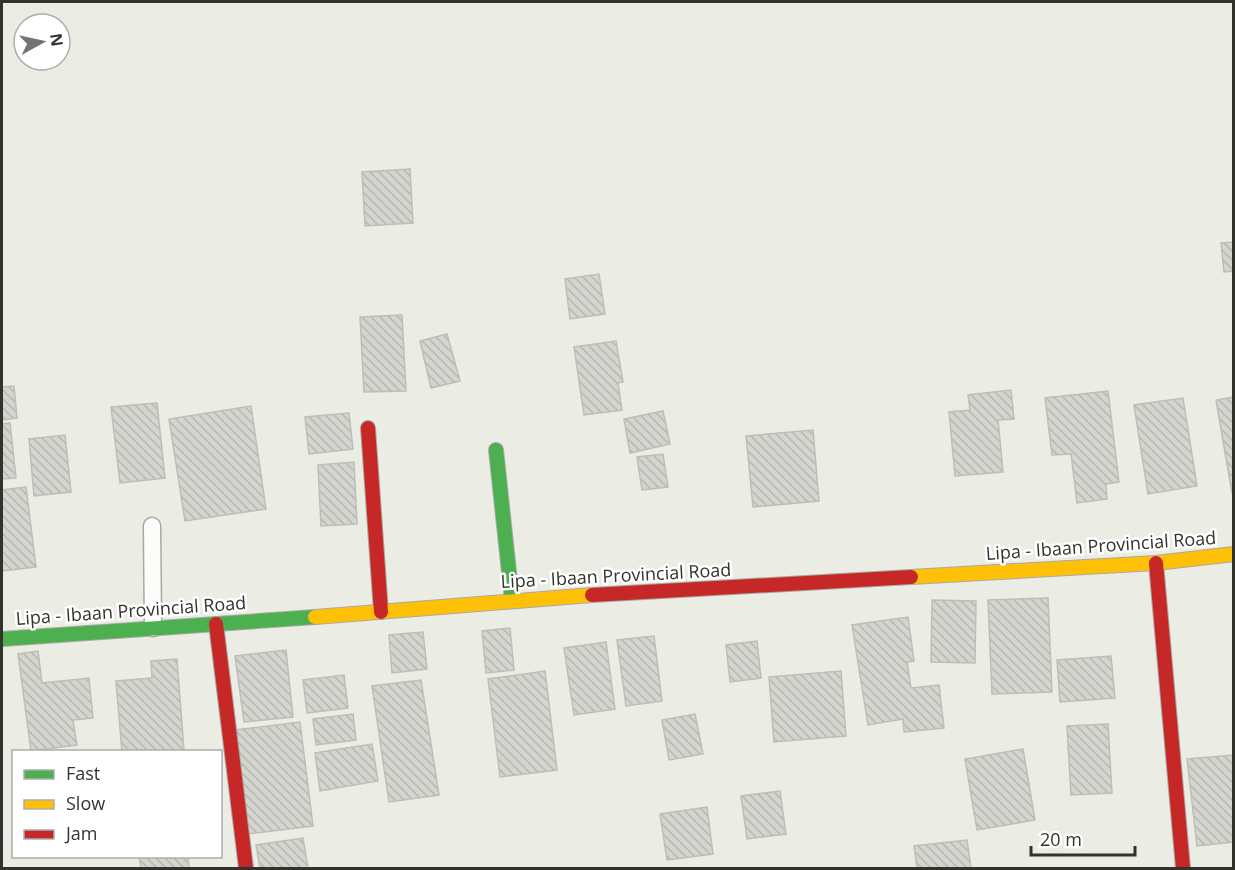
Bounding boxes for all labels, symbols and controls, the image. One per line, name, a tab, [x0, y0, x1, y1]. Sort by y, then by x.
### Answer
north arrow	[12, 12, 72, 72]
text: N	[45, 32, 69, 48]
street label: Lipa - Ibaan Provincial Road	[985, 525, 1217, 565]
street label: Lipa - Ibaan Provincial Road	[500, 557, 732, 593]
street label: Lipa - Ibaan Provincial Road	[15, 590, 247, 630]
legend	[12, 750, 222, 858]
text: Fast	[66, 761, 100, 785]
text: Slow	[66, 791, 105, 815]
scale bar	[1031, 819, 1134, 857]
text: Jam	[64, 821, 98, 845]
text: 20 m	[1040, 827, 1082, 851]

